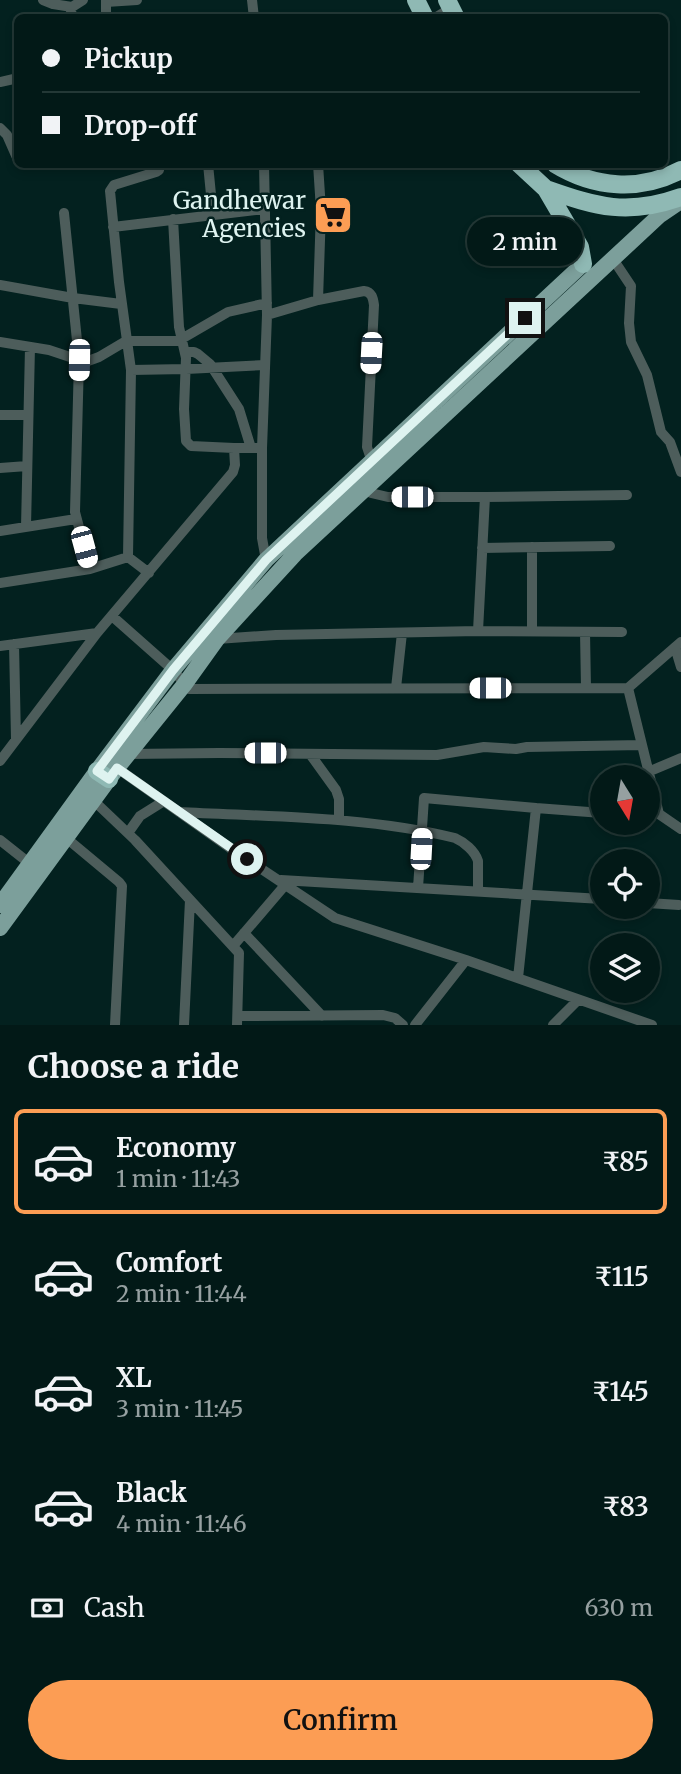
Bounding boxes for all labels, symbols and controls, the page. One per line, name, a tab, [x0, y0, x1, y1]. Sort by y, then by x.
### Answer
text: Pickup	[84, 42, 173, 75]
text: Drop-off	[84, 109, 197, 142]
place label: Gandhewar Agencies	[173, 185, 306, 244]
supermarket icon: Gandhewar Agencies	[312, 194, 354, 236]
callout: 2 min	[467, 216, 583, 266]
text: 2 min	[493, 227, 557, 256]
route end	[509, 302, 541, 334]
car	[360, 331, 383, 375]
car	[69, 339, 90, 381]
car	[392, 487, 434, 508]
car	[69, 524, 100, 570]
car	[470, 678, 512, 699]
car	[245, 743, 287, 764]
north arrow	[590, 765, 660, 835]
map controls	[590, 765, 660, 1003]
car	[410, 827, 433, 871]
route start	[231, 843, 263, 875]
button: locate	[590, 849, 660, 919]
button: layers	[590, 933, 660, 1003]
text: Choose a ride	[28, 1047, 239, 1087]
icon: car	[32, 1130, 95, 1193]
text: Economy	[116, 1131, 236, 1164]
text: ₹85	[602, 1145, 649, 1178]
text: 1 min · 11:43	[116, 1164, 240, 1193]
icon: car	[32, 1245, 95, 1308]
text: Comfort	[116, 1246, 222, 1279]
text: ₹115	[594, 1260, 649, 1293]
text: 2 min · 11:44	[116, 1279, 247, 1308]
icon: car	[32, 1360, 95, 1423]
text: XL	[116, 1361, 152, 1394]
text: ₹145	[592, 1375, 649, 1408]
text: 3 min · 11:45	[116, 1394, 243, 1423]
icon: car	[32, 1475, 95, 1538]
text: Black	[116, 1476, 187, 1509]
text: ₹83	[602, 1490, 649, 1523]
text: 4 min · 11:46	[116, 1509, 247, 1538]
icon: cash	[28, 1589, 66, 1627]
text: Cash	[84, 1591, 145, 1624]
text: 630 m	[585, 1593, 653, 1622]
button: Confirm	[28, 1680, 653, 1760]

